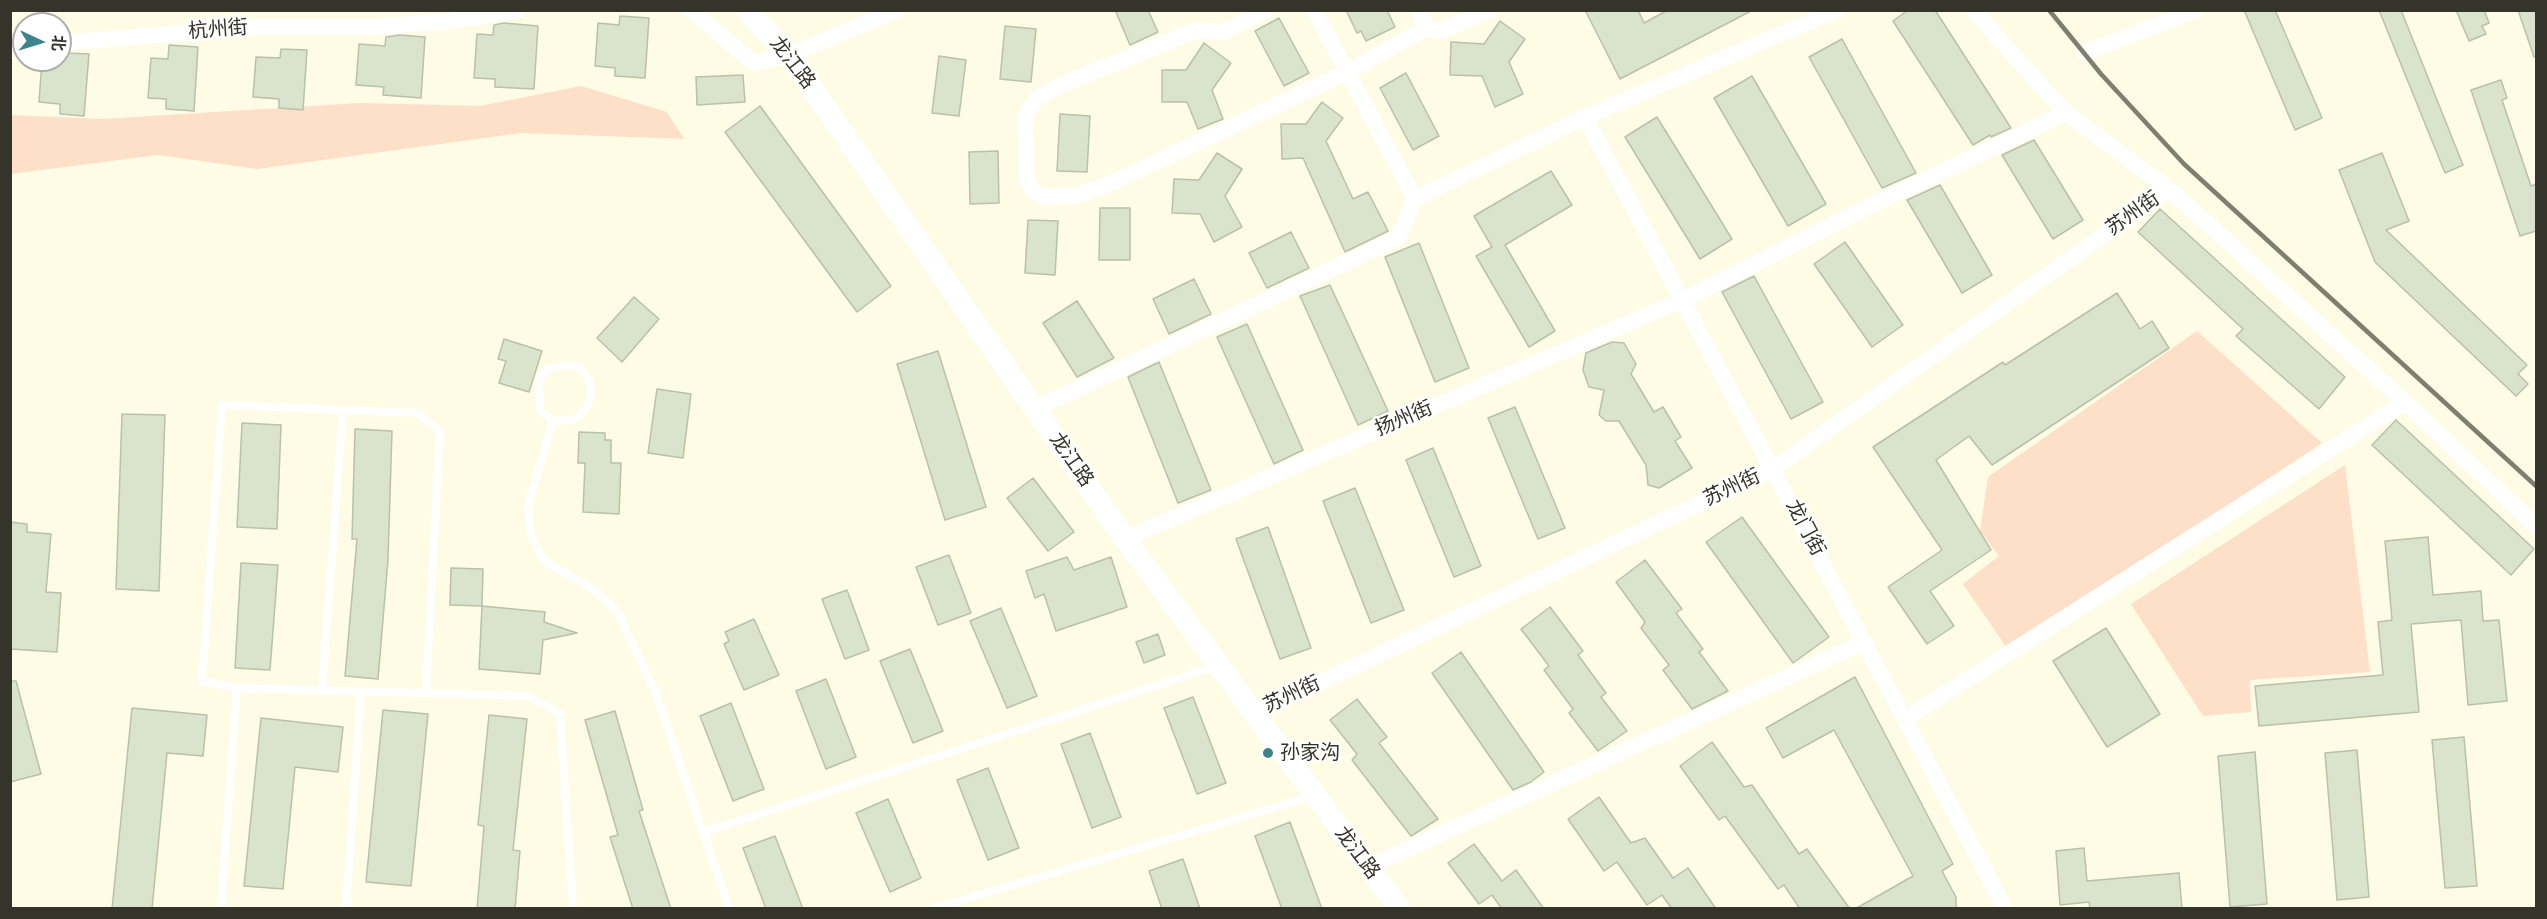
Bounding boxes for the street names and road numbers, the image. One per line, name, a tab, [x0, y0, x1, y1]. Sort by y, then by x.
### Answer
street label: 杭州街	[187, 16, 249, 44]
street label: 龙江路	[764, 32, 820, 94]
street label: 苏州街	[2102, 187, 2164, 241]
street label: 扬州街	[1372, 396, 1436, 442]
street label: 龙江路	[1044, 429, 1098, 491]
street label: 苏州街	[1700, 464, 1764, 512]
street label: 龙门街	[1780, 496, 1830, 560]
street label: 苏州街	[1260, 671, 1324, 719]
street label: 龙江路	[1329, 822, 1385, 884]

